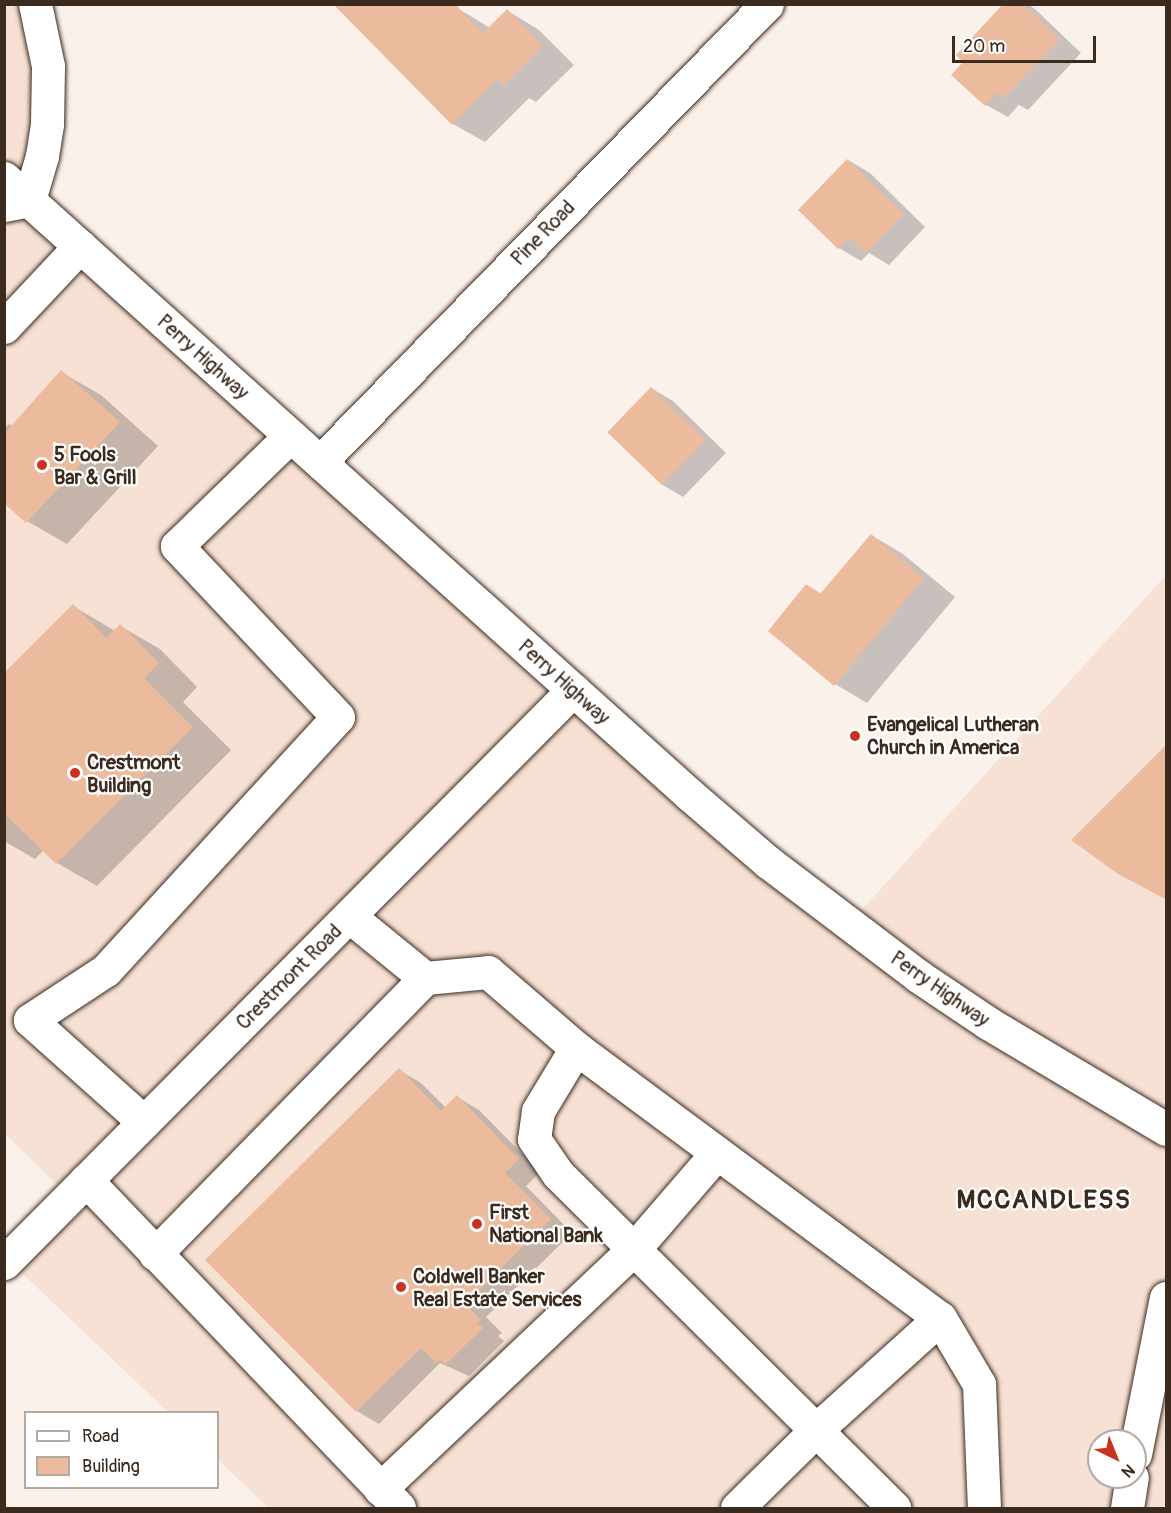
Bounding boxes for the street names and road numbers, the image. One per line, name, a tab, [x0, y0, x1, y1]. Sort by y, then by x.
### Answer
street label: Pine Road	[506, 195, 580, 271]
street label: Perry Highway	[152, 310, 254, 404]
street label: Perry Highway	[513, 635, 615, 729]
street label: Crestmont Road	[231, 919, 347, 1035]
street label: Perry Highway	[886, 946, 994, 1032]

